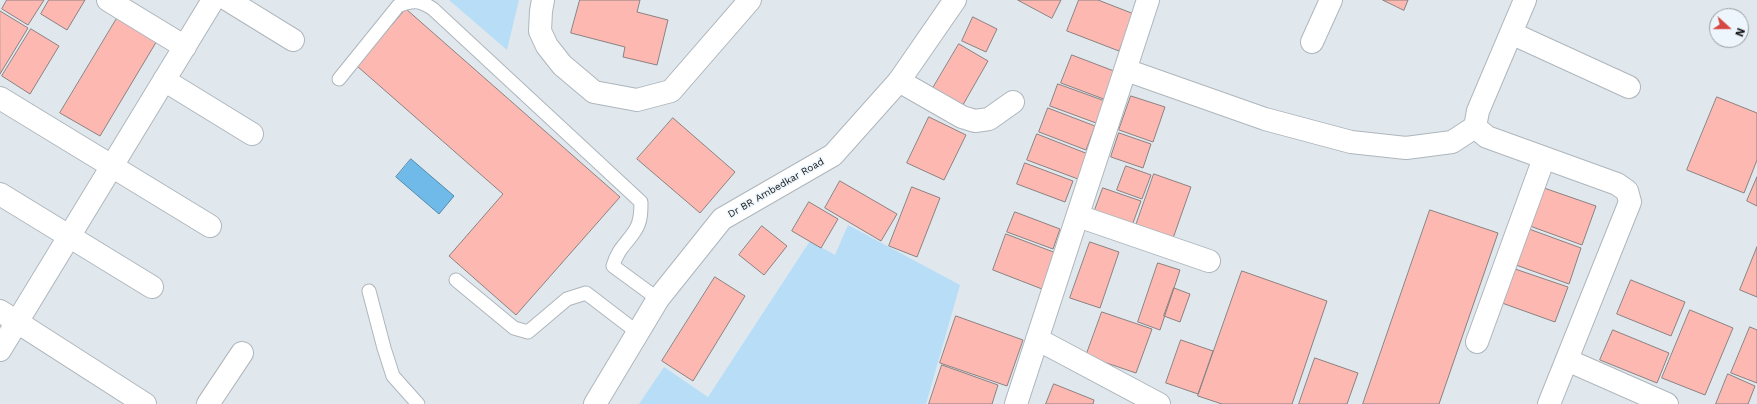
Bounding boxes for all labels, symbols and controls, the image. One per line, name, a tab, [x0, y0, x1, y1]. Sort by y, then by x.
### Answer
north arrow	[1709, 8, 1749, 48]
text: N	[1732, 26, 1747, 38]
street label: Dr BR Ambedkar Road	[726, 156, 826, 220]

